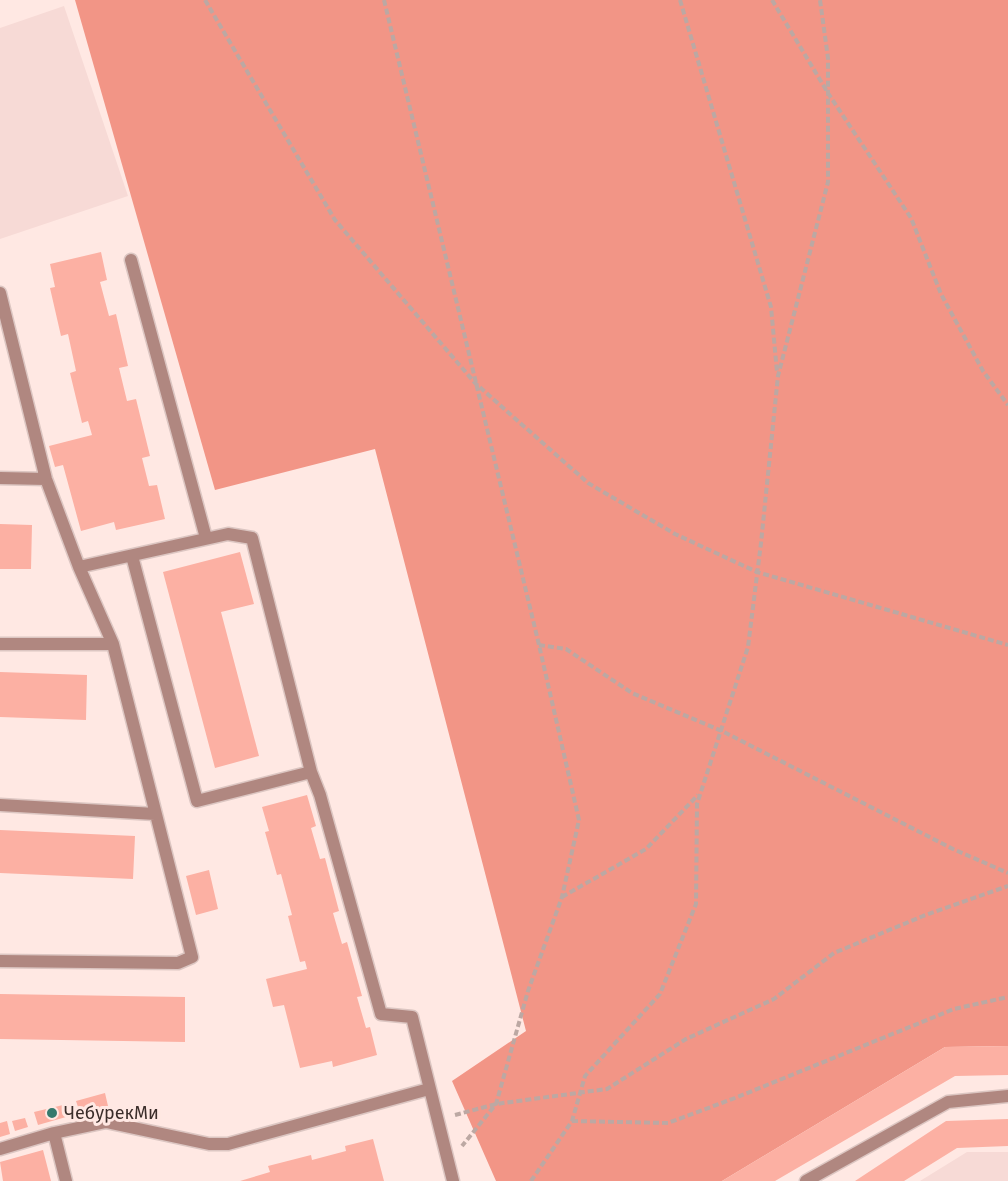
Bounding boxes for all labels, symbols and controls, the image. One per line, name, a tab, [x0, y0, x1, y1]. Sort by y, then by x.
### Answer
place label: ЧебурекМи	[64, 1102, 159, 1124]
marker: ЧебурекМи	[45, 1106, 59, 1120]

